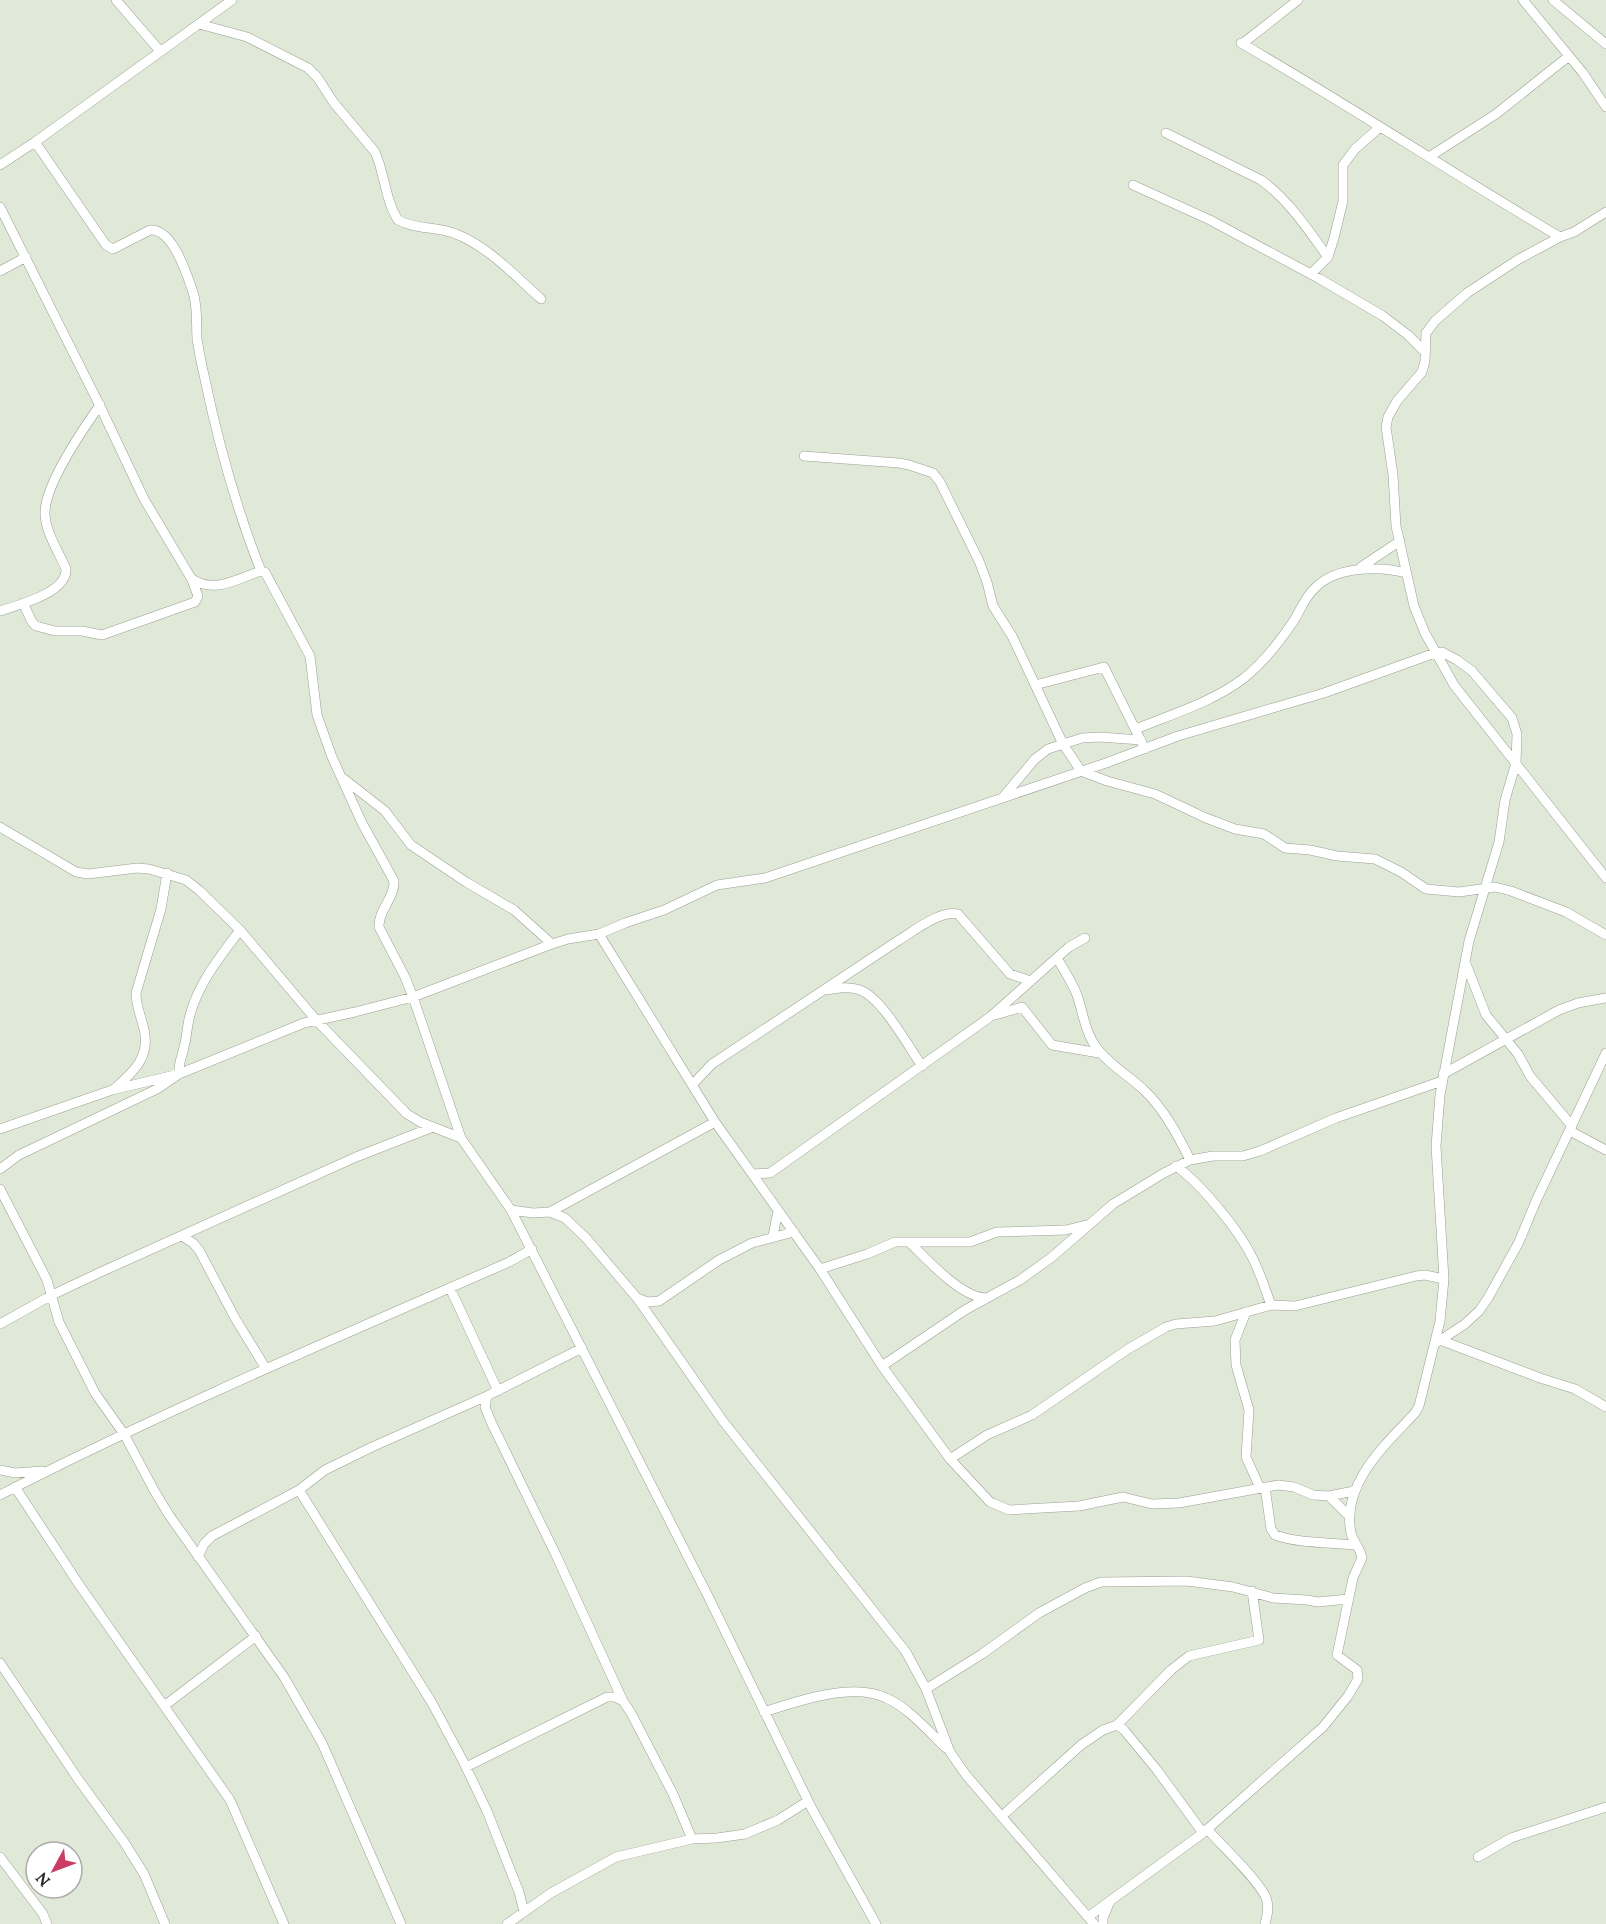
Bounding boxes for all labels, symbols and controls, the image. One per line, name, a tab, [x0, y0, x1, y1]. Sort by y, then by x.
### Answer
north arrow	[24, 1840, 84, 1900]
text: N	[31, 1869, 54, 1891]

